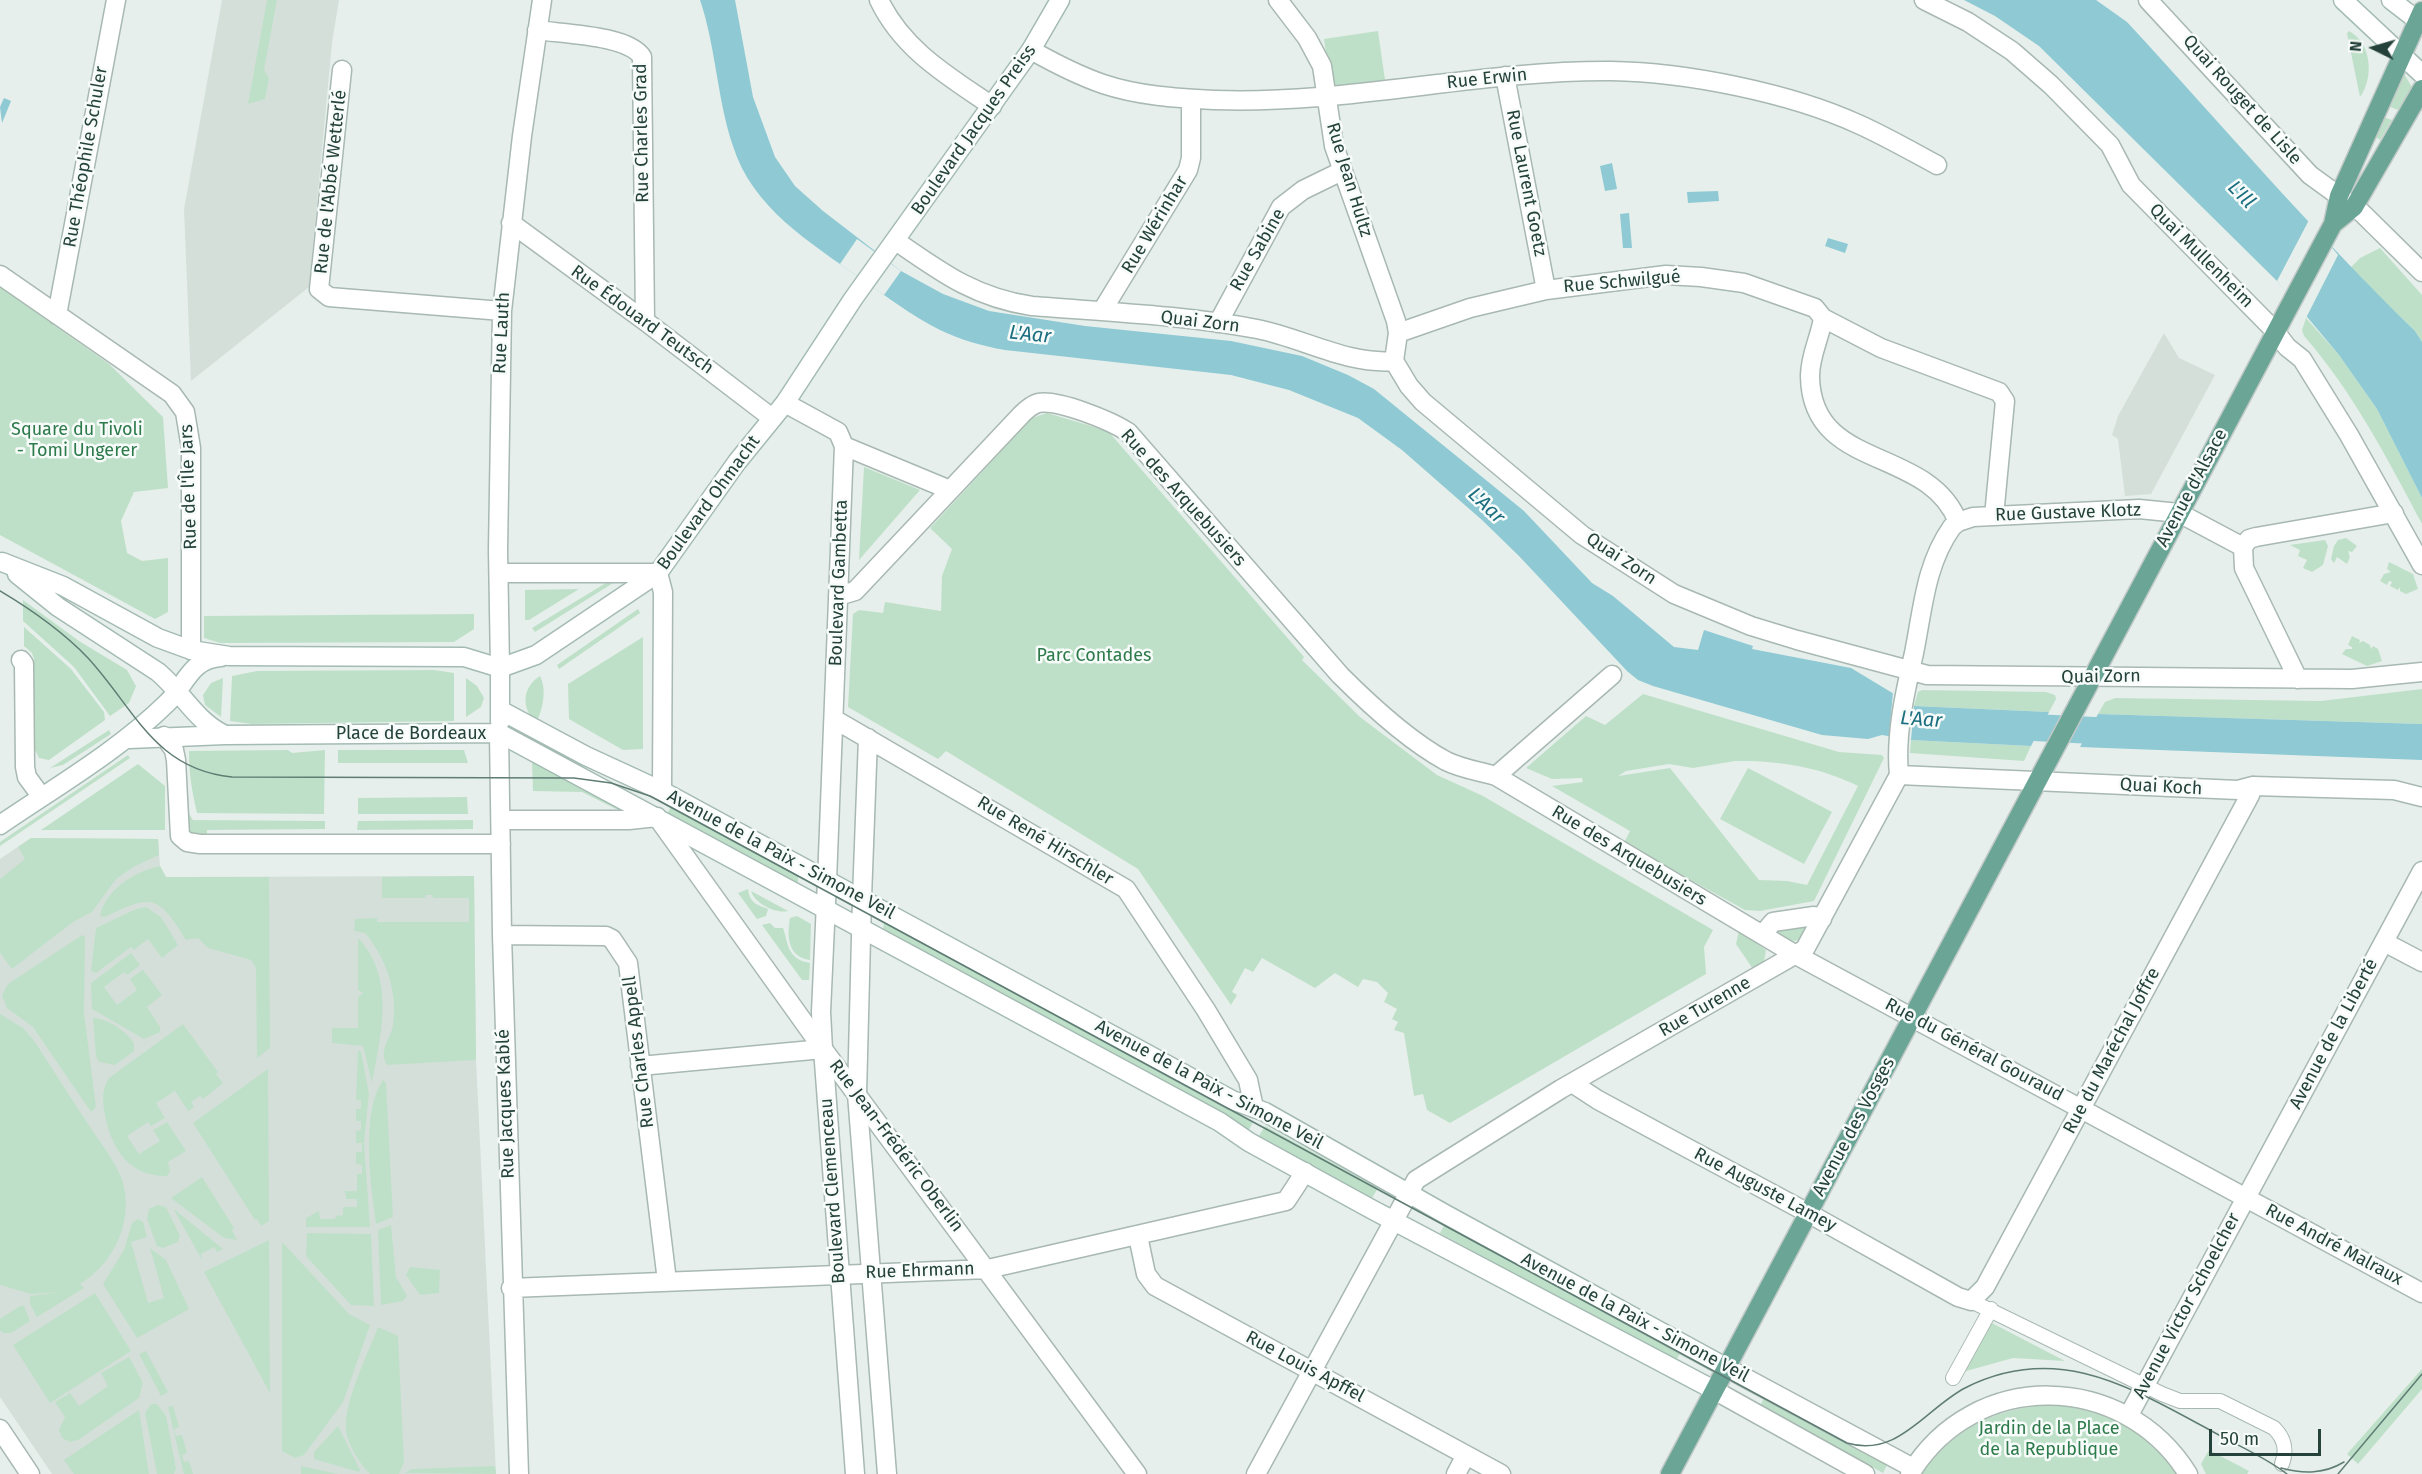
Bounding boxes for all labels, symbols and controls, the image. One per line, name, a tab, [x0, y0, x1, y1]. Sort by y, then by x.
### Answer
north arrow	[2344, 18, 2404, 78]
street label: Quai Rouget de Lisle	[2178, 31, 2306, 169]
text: N	[2346, 40, 2365, 53]
street label: Boulevard Jacques Preiss	[907, 41, 1041, 219]
street label: Rue Charles Grad	[630, 63, 654, 203]
street label: Rue Erwin	[1446, 64, 1528, 94]
street label: Rue Théophile Schuler	[59, 65, 113, 249]
street label: Rue de l'Abbé Wetterlé	[311, 89, 351, 275]
street label: Rue Laurent Goetz	[1501, 108, 1551, 258]
street label: Rue Jean Hultz	[1321, 120, 1377, 240]
street label: Rue Wérinhar	[1117, 172, 1193, 278]
water label: L'Ill	[2222, 176, 2260, 214]
street label: Quai Mullenheim	[2144, 199, 2258, 313]
street label: Rue Sabine	[1226, 205, 1290, 295]
street label: Rue Édouard Teutsch	[566, 261, 718, 379]
street label: Rue Schwilgué	[1562, 266, 1682, 298]
street label: Rue Lauth	[489, 291, 515, 375]
street label: Quai Zorn	[1159, 306, 1241, 338]
water label: L'Aar	[1008, 321, 1052, 349]
park label: Square du Tivoli - Tomi Ungerer	[11, 419, 143, 462]
street label: Rue de l'Île Jars	[176, 424, 202, 550]
street label: Rue des Arquebusiers	[1116, 425, 1250, 571]
street label: Avenue d'Alsace	[2152, 425, 2232, 551]
street label: Boulevard Ohmacht	[653, 432, 765, 574]
water label: L'Aar	[1463, 483, 1509, 529]
street label: Boulevard Gambetta	[825, 499, 853, 667]
street label: Rue Gustave Klotz	[1995, 500, 2141, 526]
street label: Quai Zorn	[1582, 528, 1660, 590]
park label: Parc Contades	[1037, 645, 1151, 667]
street label: Quai Zorn	[2061, 666, 2141, 688]
water label: L'Aar	[1899, 707, 1943, 733]
street label: Place de Bordeaux	[336, 723, 486, 745]
street label: Quai Koch	[2119, 774, 2203, 800]
street label: Avenue de la Paix - Simone Veil	[663, 786, 899, 924]
street label: Rue René Hirschler	[973, 792, 1117, 890]
street label: Rue des Arquebusiers	[1548, 801, 1710, 911]
street label: Avenue de la Liberté	[2285, 955, 2383, 1113]
street label: Rue du Maréchal Joffre	[2059, 964, 2165, 1138]
street label: Rue Turenne	[1655, 972, 1755, 1042]
street label: Rue Charles Appell	[619, 975, 659, 1129]
street label: Rue du Général Gouraud	[1881, 994, 2067, 1106]
street label: Avenue de la Paix - Simone Veil	[1091, 1016, 1327, 1154]
street label: Rue Jacques Kablé	[493, 1029, 519, 1179]
street label: Avenue des Vosges	[1808, 1054, 1900, 1200]
street label: Rue Jean-Frédéric Oberlin	[824, 1056, 968, 1236]
street label: Boulevard Clemenceau	[816, 1097, 850, 1285]
street label: Rue Auguste Lamey	[1690, 1143, 1840, 1237]
street label: Rue André Malraux	[2261, 1200, 2407, 1290]
street label: Avenue Victor Schoelcher	[2129, 1210, 2245, 1402]
street label: Avenue de la Paix - Simone Veil	[1517, 1249, 1753, 1387]
street label: Rue Ehrmann	[865, 1258, 975, 1284]
street label: Rue Louis Apffel	[1242, 1327, 1368, 1407]
scale bar	[2212, 1417, 2324, 1455]
park label: Jardin de la Place de la Republique	[1978, 1418, 2120, 1460]
text: 50 m	[2220, 1428, 2259, 1450]

